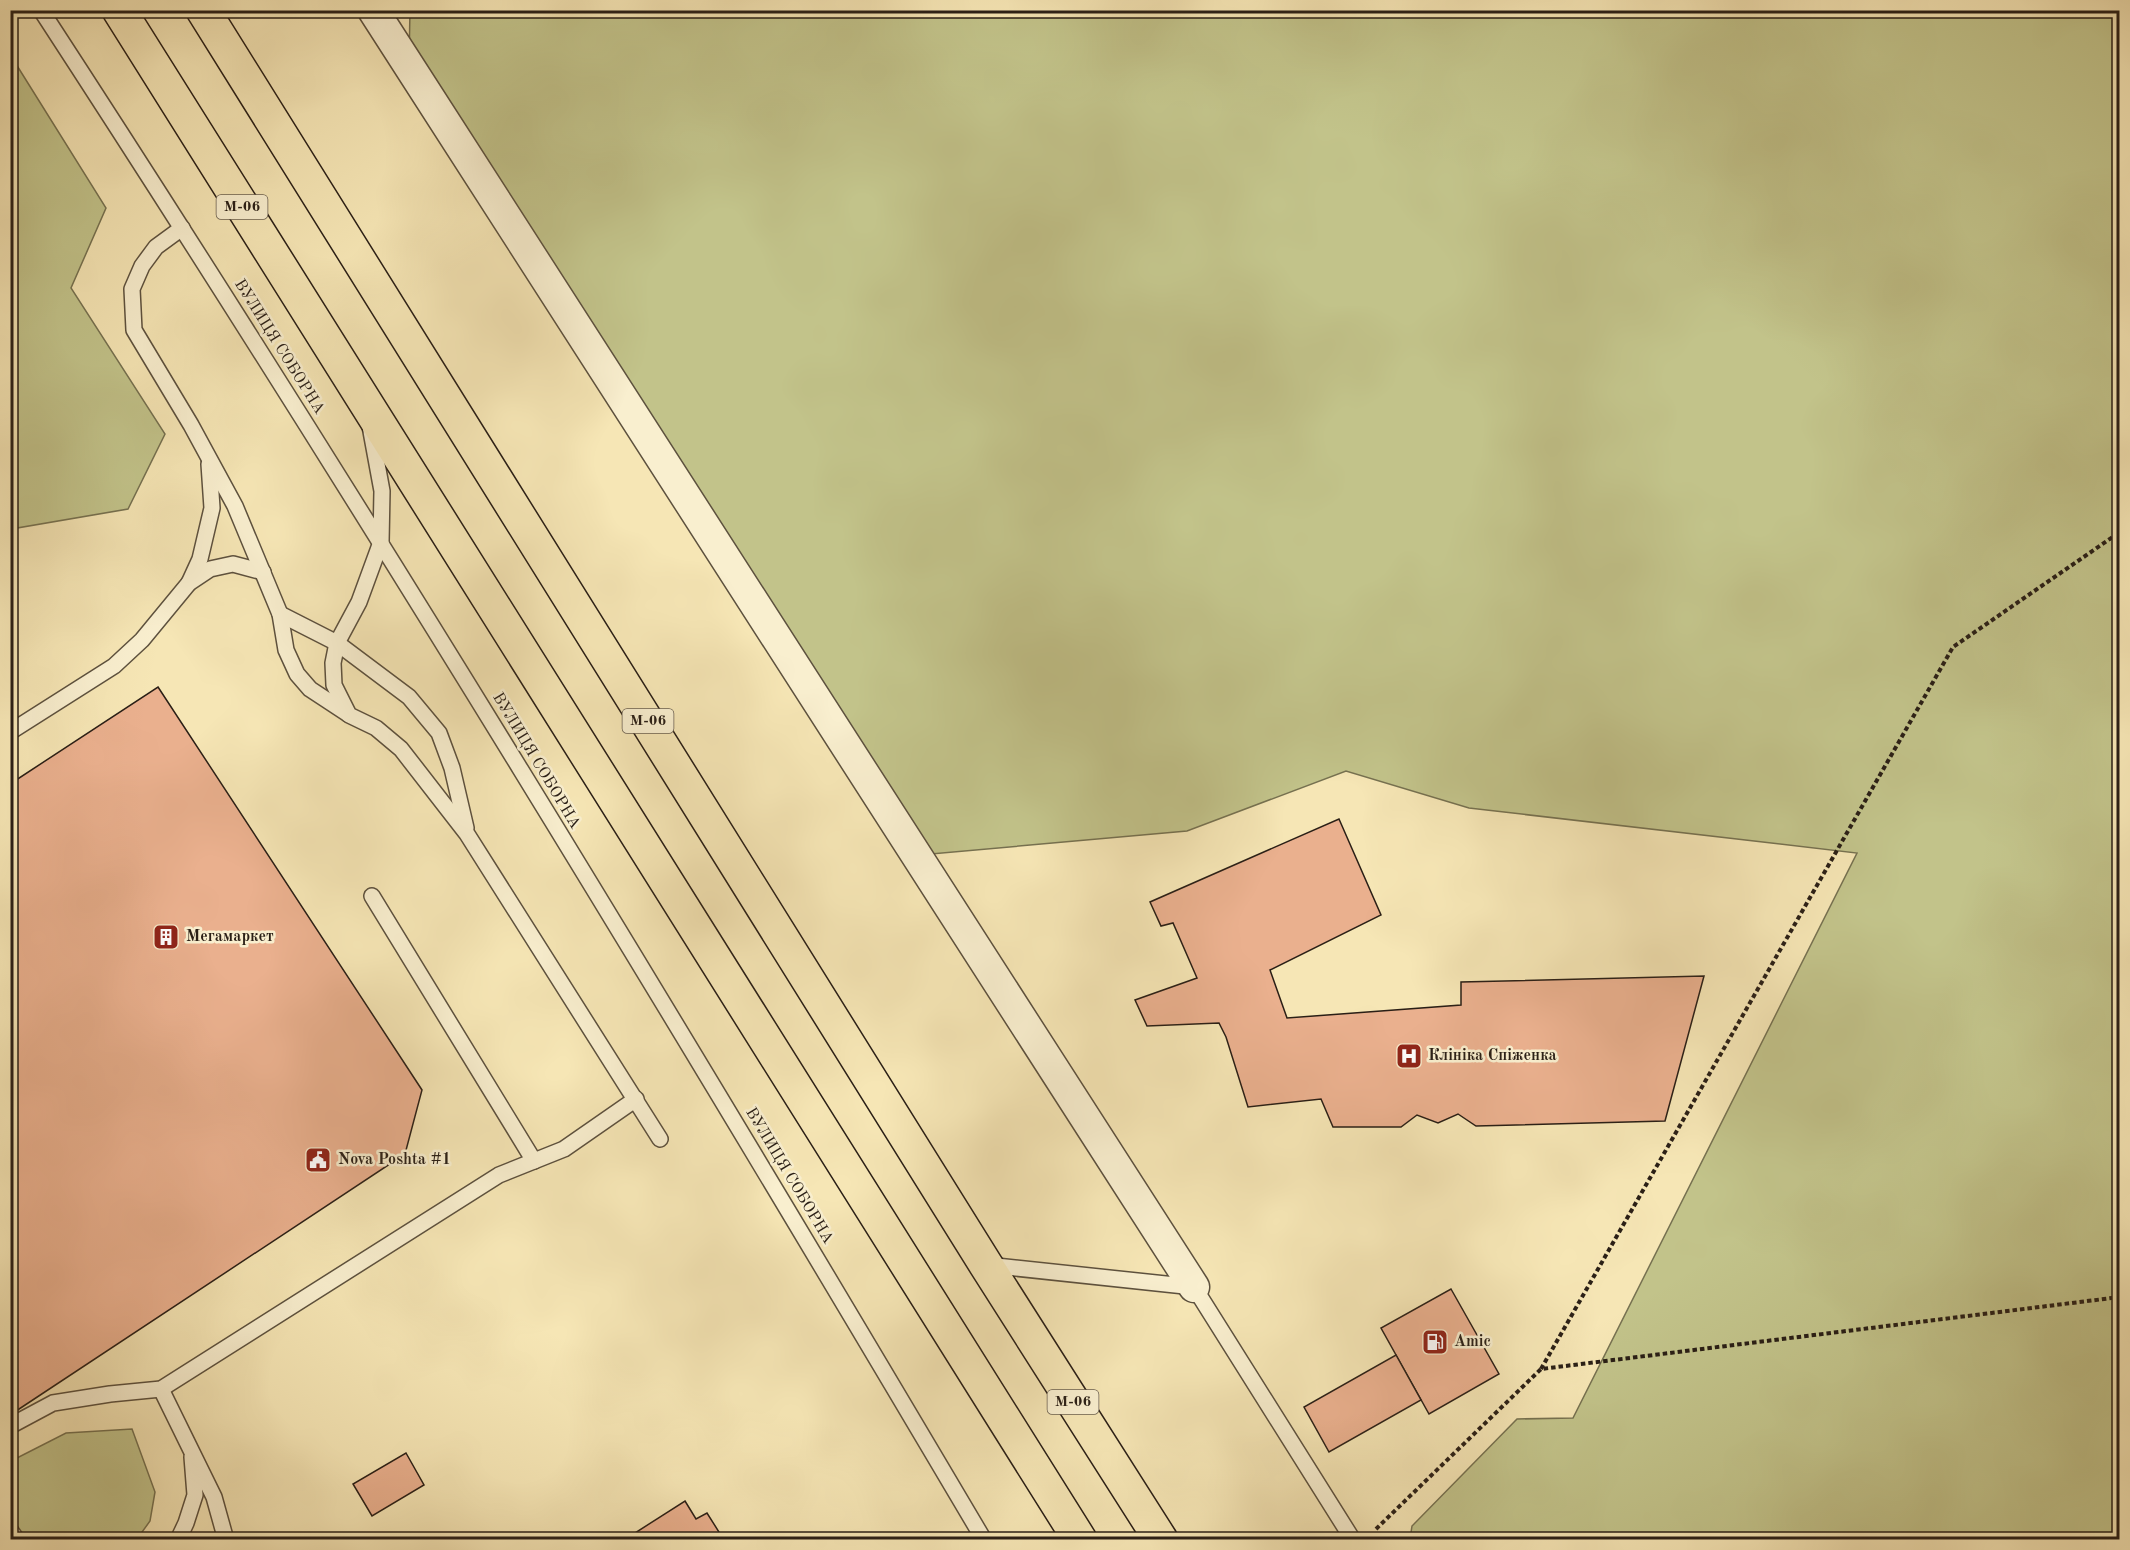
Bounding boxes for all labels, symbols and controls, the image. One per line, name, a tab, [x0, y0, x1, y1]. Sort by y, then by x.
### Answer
road number: М-06	[216, 195, 268, 219]
street label: ВУЛИЦЯ СОБОРНА	[231, 277, 327, 417]
street label: ВУЛИЦЯ СОБОРНА	[489, 690, 583, 832]
road number: М-06	[622, 709, 674, 733]
building icon: Мегамаркет	[151, 922, 181, 952]
place label: Мегамаркет	[186, 929, 274, 945]
hospital icon: Клініка Спіженка	[1394, 1041, 1424, 1071]
place label: Клініка Спіженка	[1428, 1048, 1557, 1064]
street label: ВУЛИЦЯ СОБОРНА	[742, 1105, 836, 1247]
public building icon: Nova Poshta #1	[303, 1145, 333, 1175]
place label: Nova Poshta #1	[338, 1152, 451, 1168]
fuel station icon: Amic	[1420, 1327, 1450, 1357]
place label: Amic	[1454, 1334, 1491, 1350]
road number: М-06	[1048, 1390, 1098, 1414]

